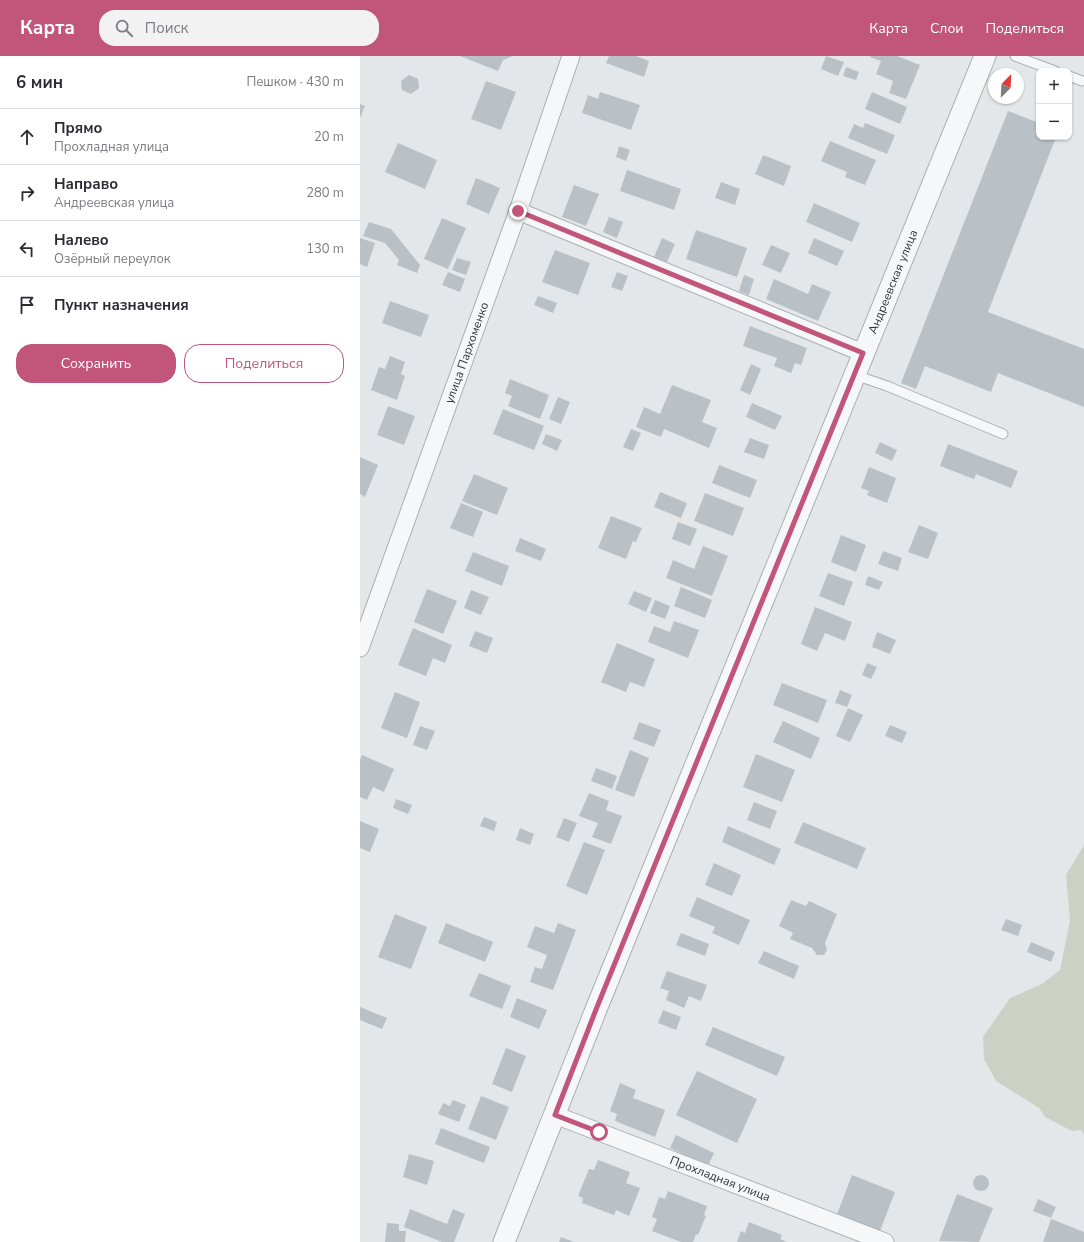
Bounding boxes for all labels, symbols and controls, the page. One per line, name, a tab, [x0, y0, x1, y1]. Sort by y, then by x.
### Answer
search box	[99, 10, 379, 46]
text: Карта	[20, 15, 75, 41]
icon: search	[113, 17, 135, 39]
text: Поиск	[145, 18, 188, 38]
text: Карта	[869, 19, 908, 38]
text: Слои	[930, 19, 964, 38]
text: Поделиться	[986, 19, 1064, 38]
north arrow	[988, 68, 1024, 104]
map controls	[1036, 68, 1072, 140]
button: +	[1036, 68, 1072, 104]
text: 6 мин	[16, 71, 63, 94]
text: Пешком · 430 m	[246, 73, 344, 91]
button: −	[1036, 104, 1072, 140]
text: Прямо	[54, 118, 102, 138]
icon: ahead	[16, 126, 38, 148]
text: 20 m	[314, 128, 344, 146]
text: Прохладная улица	[54, 138, 169, 156]
text: Направо	[54, 174, 118, 194]
icon: right	[16, 182, 38, 204]
text: 280 m	[306, 184, 344, 202]
text: Андреевская улица	[54, 194, 174, 212]
route end	[509, 202, 527, 220]
street label: Андреевская улица	[864, 227, 921, 336]
text: Налево	[54, 230, 109, 250]
icon: left	[16, 238, 38, 260]
text: 130 m	[306, 240, 344, 258]
text: Озёрный переулок	[54, 250, 171, 268]
icon: arrive	[16, 294, 38, 316]
text: Пункт назначения	[54, 295, 189, 315]
street label: улица Пархоменко	[441, 300, 493, 406]
button: Сохранить	[16, 344, 176, 383]
button: Поделиться	[184, 344, 344, 383]
route start	[590, 1123, 608, 1141]
street label: Прохладная улица	[668, 1152, 773, 1205]

